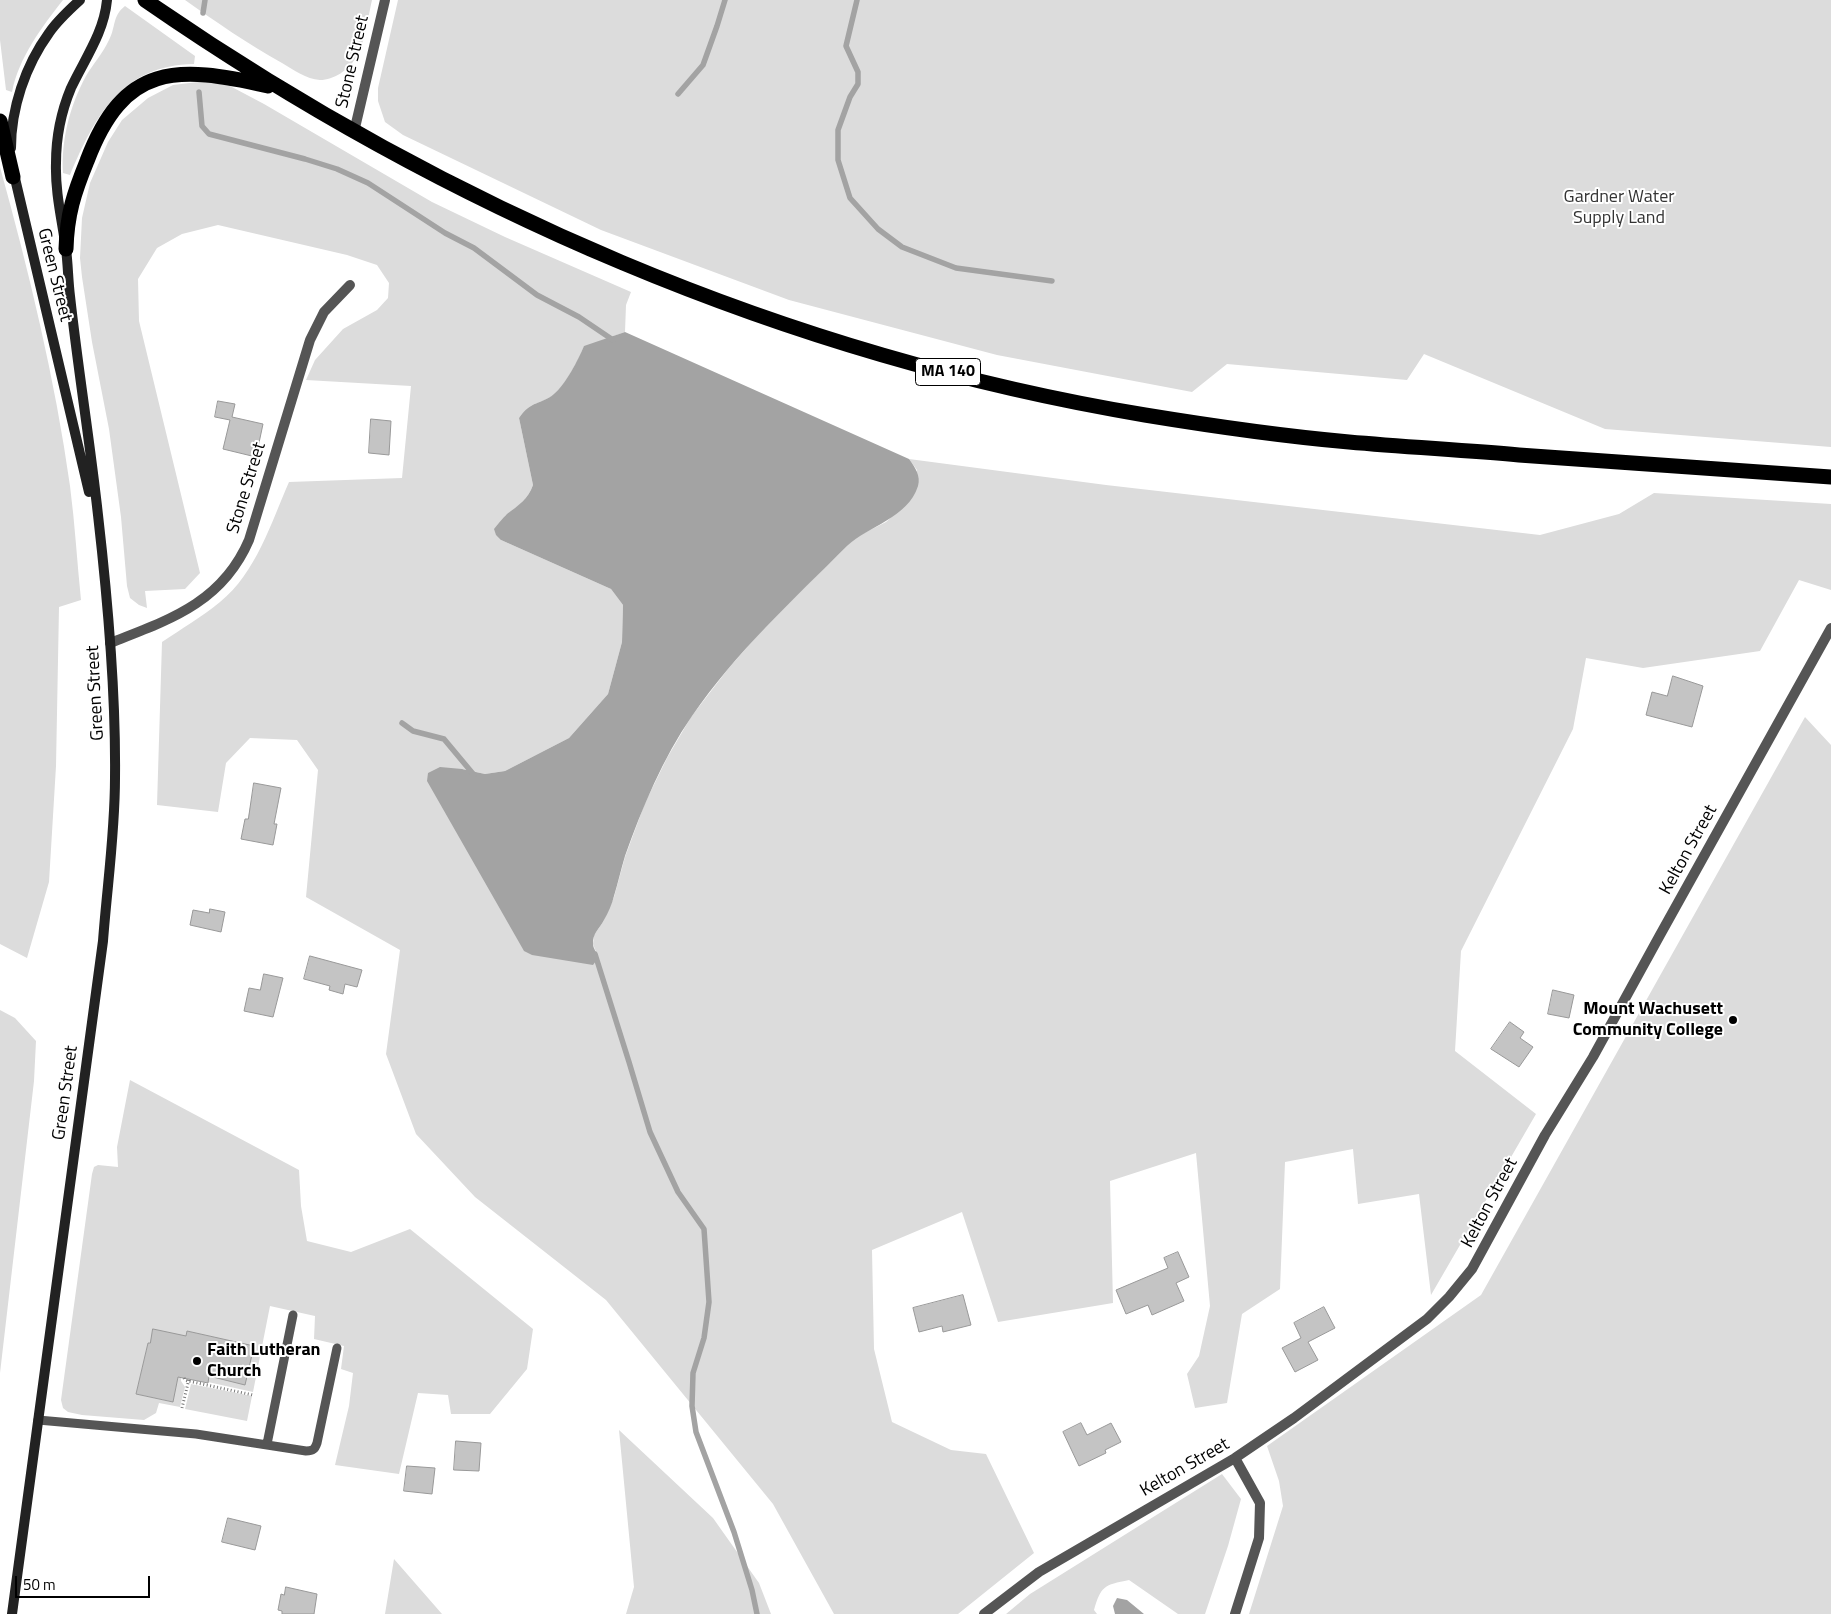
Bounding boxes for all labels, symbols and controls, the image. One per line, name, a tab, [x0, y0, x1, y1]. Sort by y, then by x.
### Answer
street label: Stone Street	[332, 14, 374, 110]
park label: Gardner Water Supply Land	[1564, 187, 1674, 230]
street label: Green Street	[32, 226, 76, 324]
road number: MA 140	[916, 358, 980, 386]
street label: Stone Street	[223, 440, 271, 536]
street label: Green Street	[83, 645, 109, 741]
street label: Kelton Street	[1656, 801, 1722, 899]
place label: Mount Wachusett Community College	[1573, 999, 1723, 1042]
marker: Mount Wachusett Community College	[1727, 1014, 1739, 1026]
street label: Green Street	[49, 1044, 83, 1142]
street label: Kelton Street	[1457, 1154, 1523, 1252]
place label: Faith Lutheran Church	[207, 1340, 321, 1382]
marker: Faith Lutheran Church	[191, 1355, 203, 1367]
street label: Kelton Street	[1137, 1434, 1233, 1502]
scale bar	[18, 1566, 152, 1598]
text: 50 m	[23, 1573, 56, 1596]

